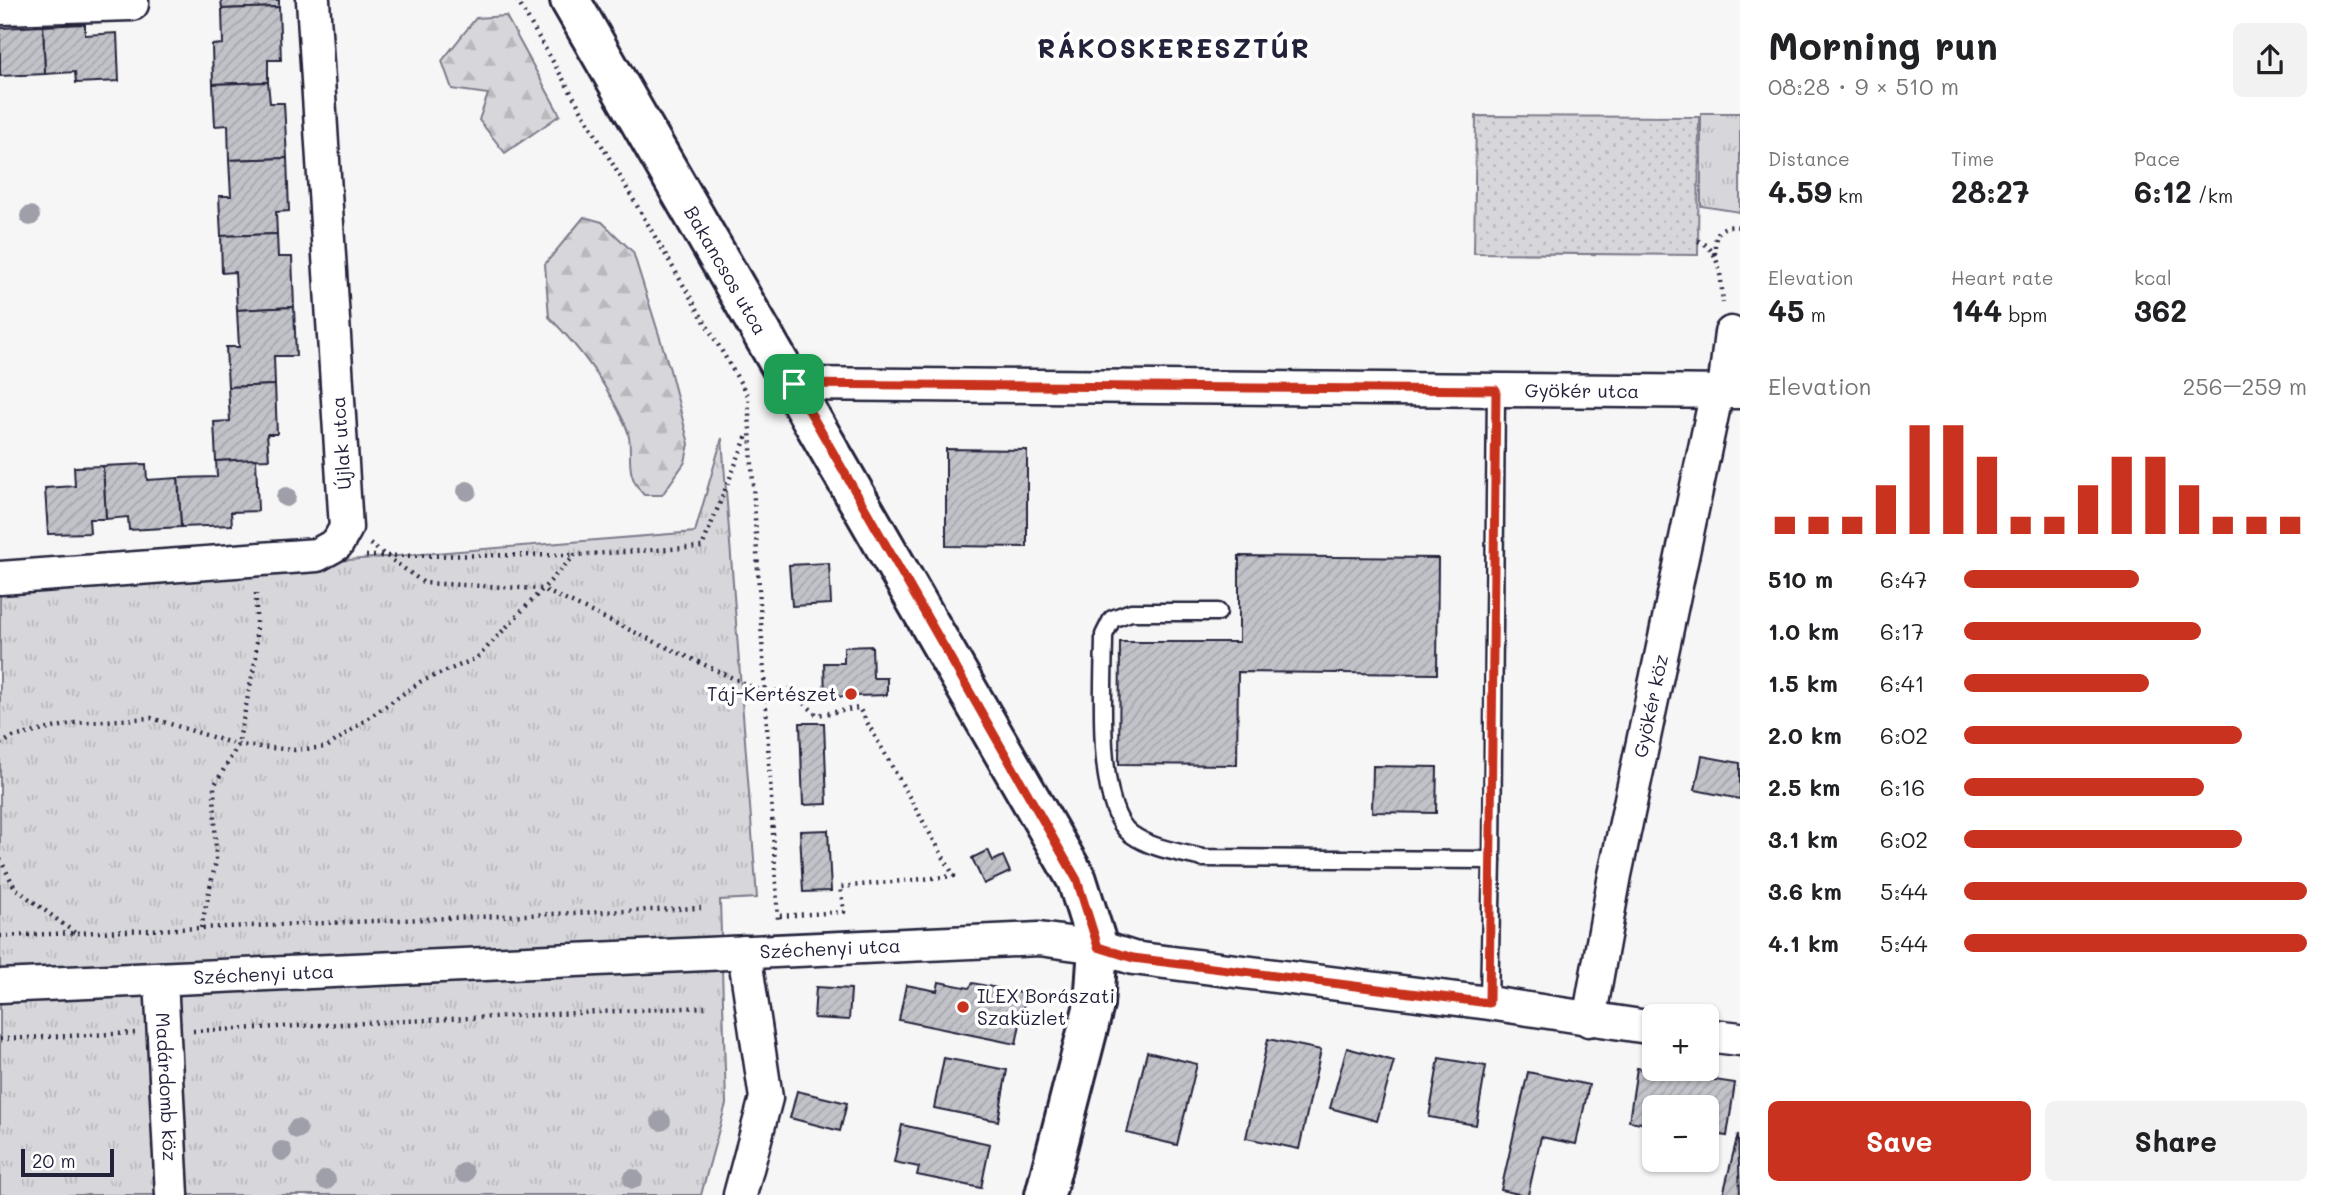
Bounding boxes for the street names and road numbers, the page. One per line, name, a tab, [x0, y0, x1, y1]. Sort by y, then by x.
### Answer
street label: Bakancsos utca	[679, 201, 773, 339]
street label: Gyökér utca	[1525, 377, 1639, 403]
street label: Újlak utca	[325, 395, 356, 491]
street label: Gyökér köz	[1627, 652, 1673, 760]
street label: Széchenyi utca	[759, 932, 901, 964]
street label: Széchenyi utca	[193, 958, 335, 989]
street label: Madárdomb köz	[151, 1012, 183, 1162]

